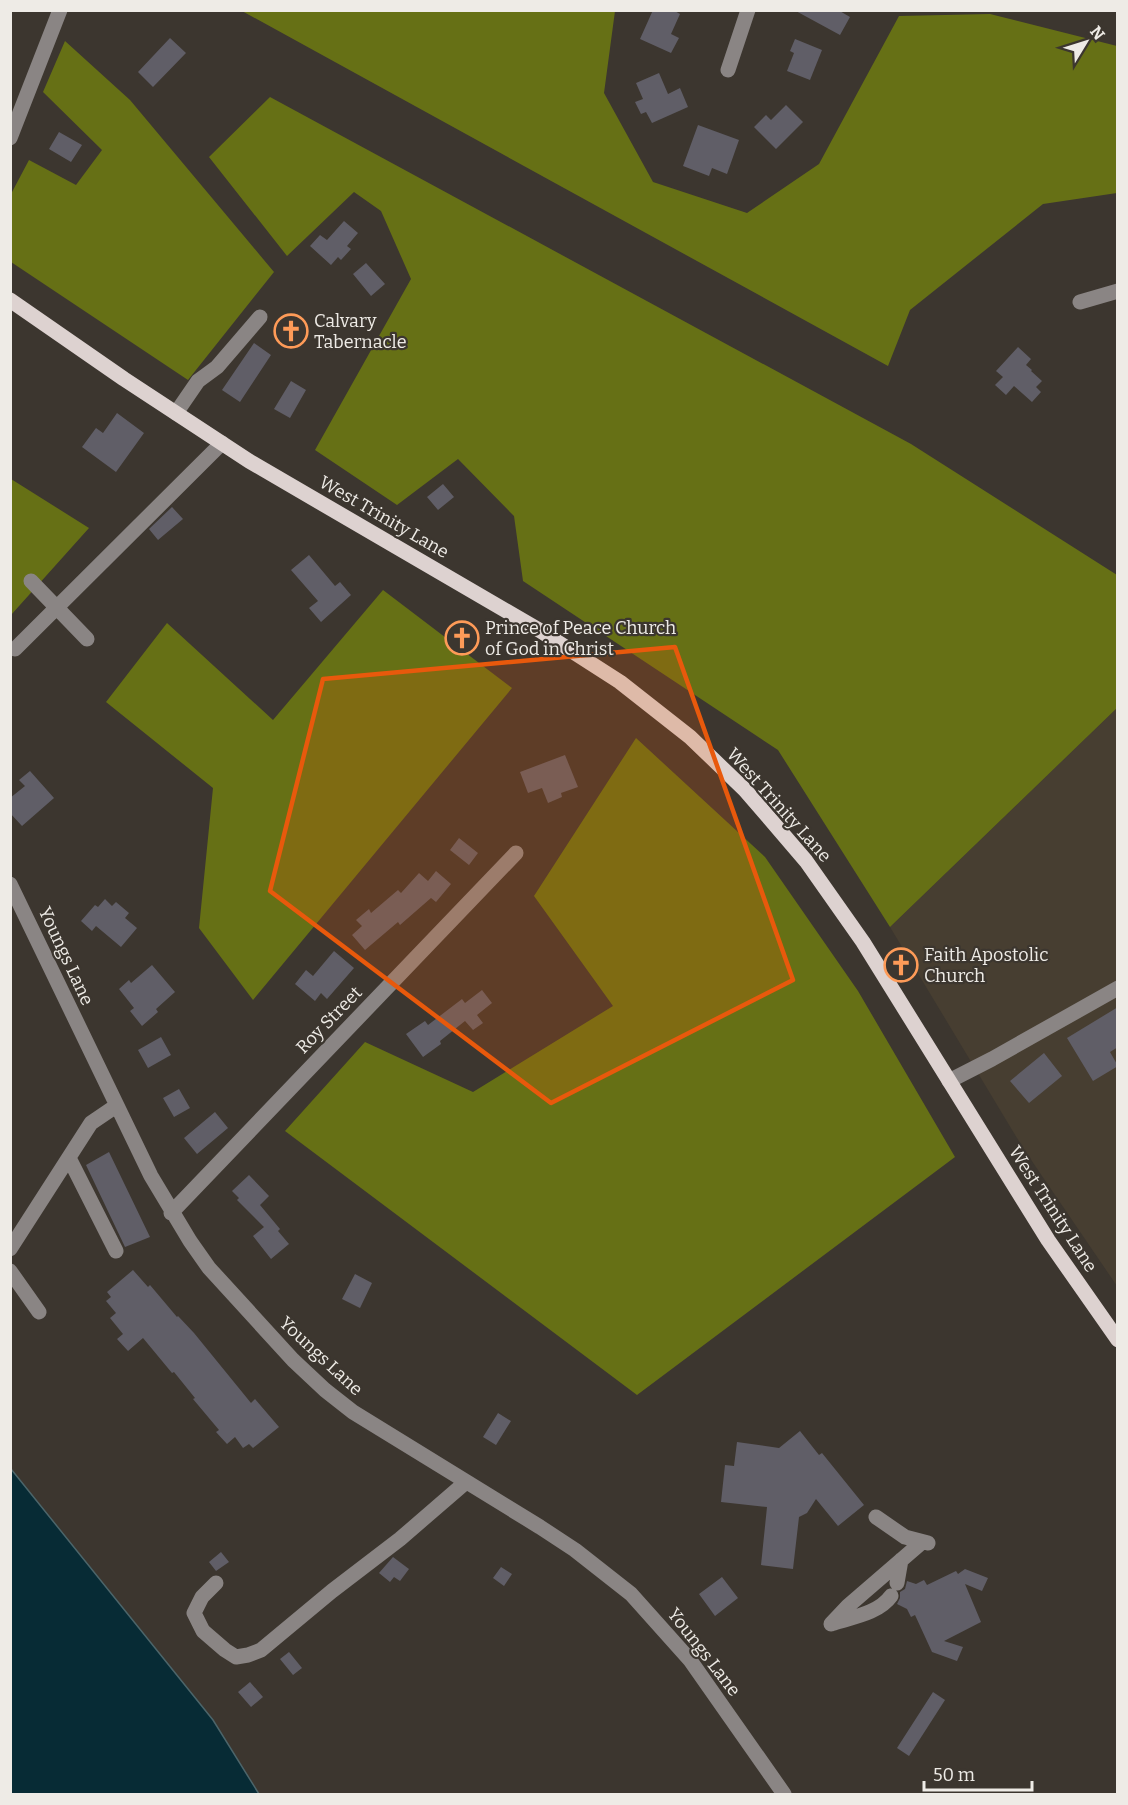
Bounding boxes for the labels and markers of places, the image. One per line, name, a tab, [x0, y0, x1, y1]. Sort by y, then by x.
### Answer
place label: Calvary Tabernacle	[314, 310, 407, 353]
church icon: Calvary Tabernacle	[273, 313, 309, 349]
place label: Prince of Peace Church of God in Christ	[485, 617, 676, 660]
church icon: Prince of Peace Church of God in Christ	[444, 620, 480, 656]
place label: Faith Apostolic Church	[924, 944, 1048, 987]
church icon: Faith Apostolic Church	[883, 947, 919, 983]

